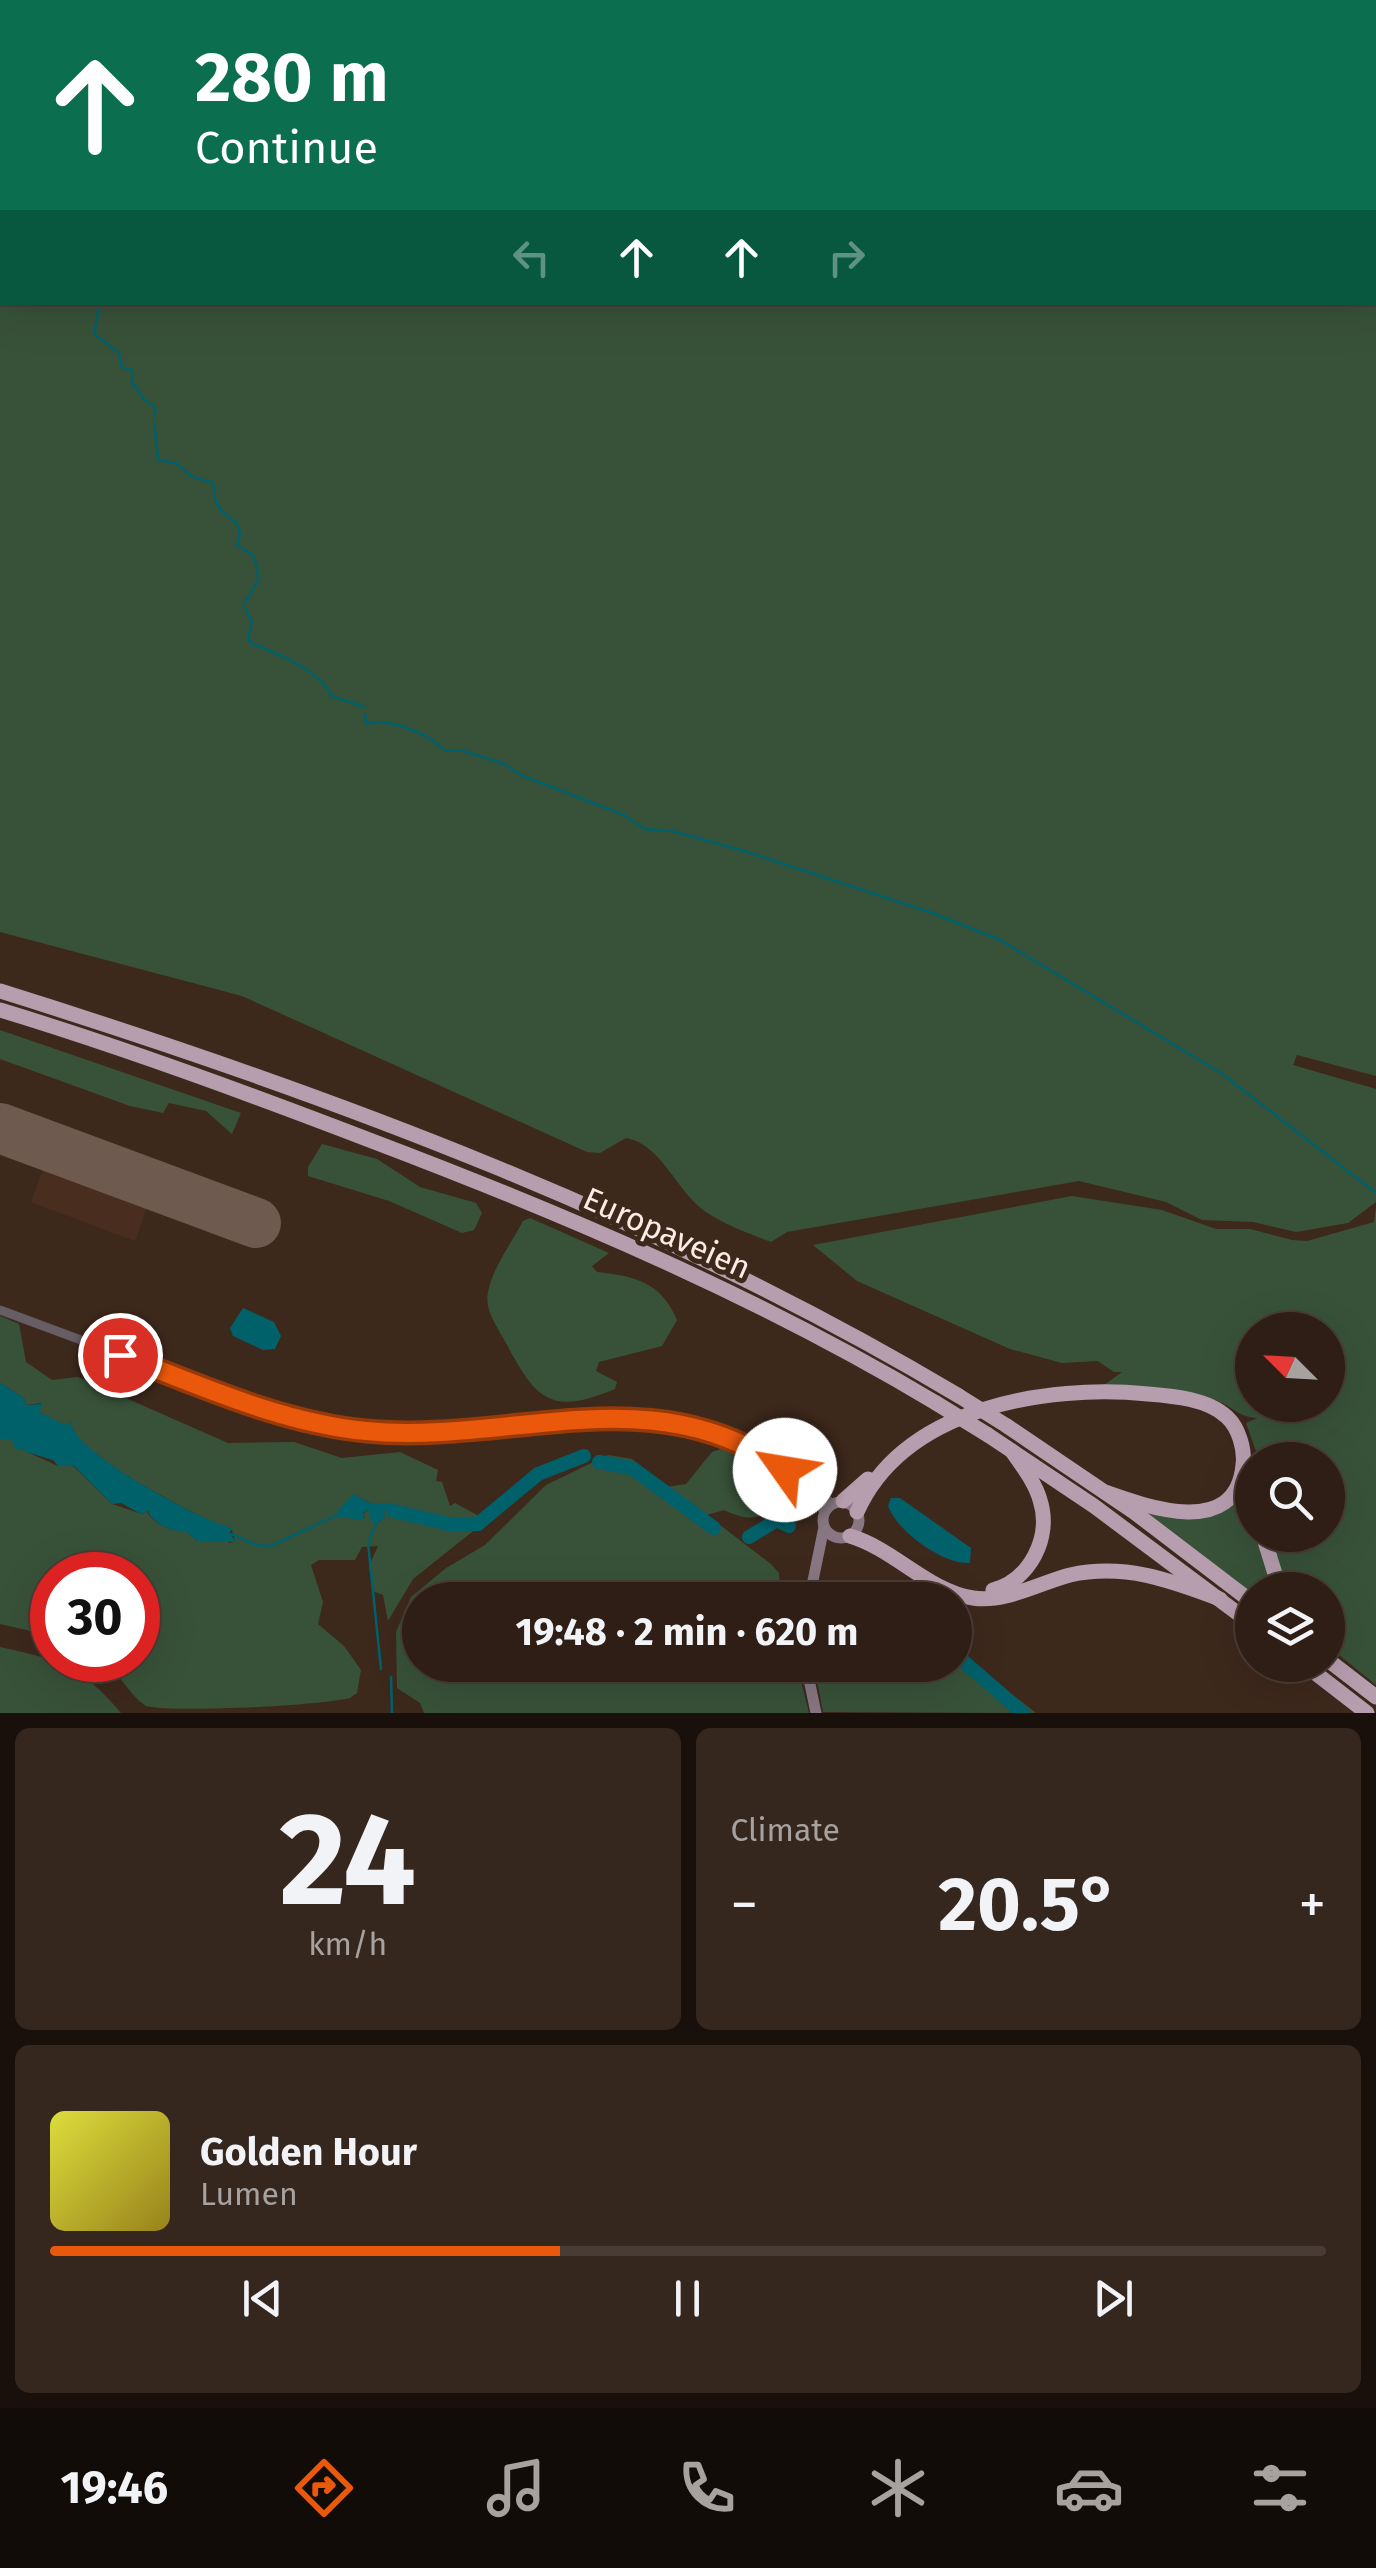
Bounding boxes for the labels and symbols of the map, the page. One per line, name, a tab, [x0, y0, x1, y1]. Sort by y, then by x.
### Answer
street label: Europaveien	[577, 1179, 757, 1287]
north arrow	[1235, 1312, 1345, 1422]
pin	[78, 1313, 163, 1398]
position arrow	[733, 1418, 837, 1522]
speed limit sign: 30	[30, 1552, 160, 1682]

